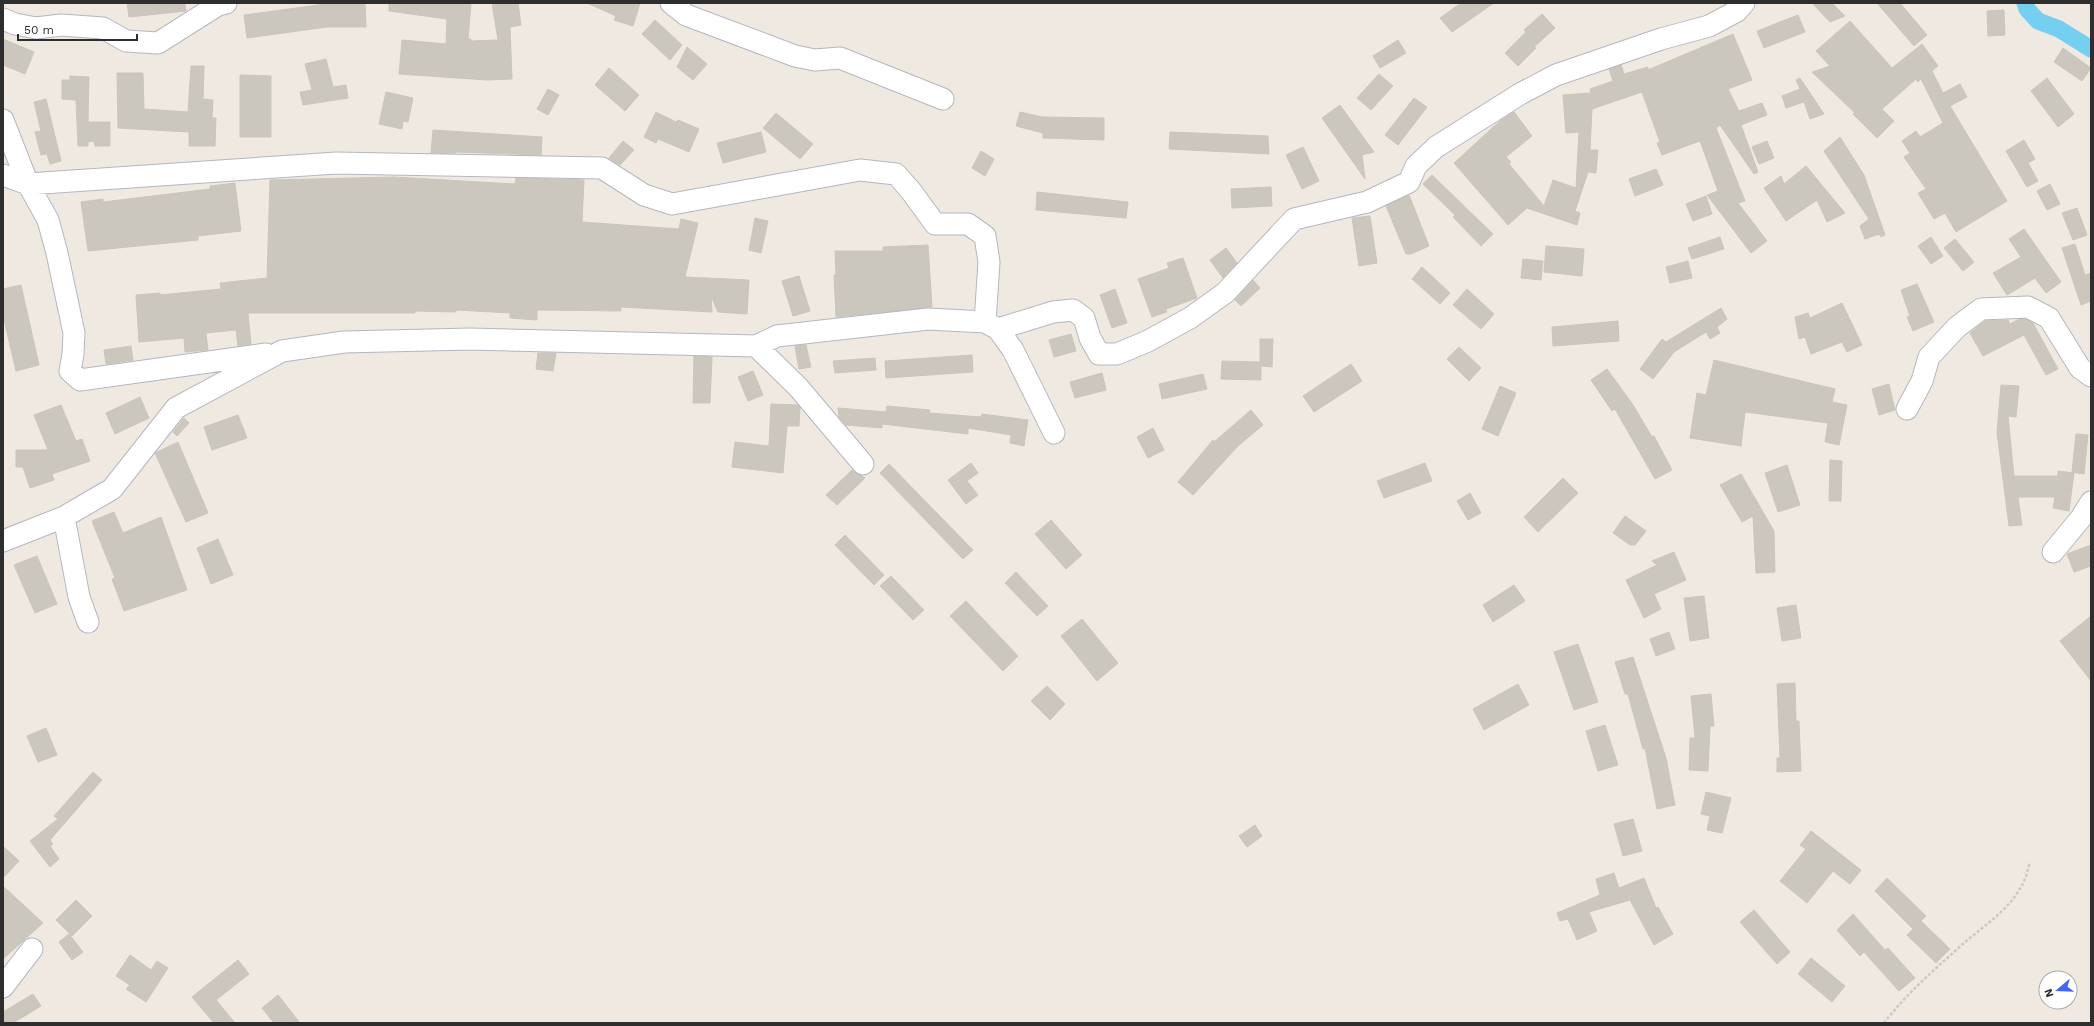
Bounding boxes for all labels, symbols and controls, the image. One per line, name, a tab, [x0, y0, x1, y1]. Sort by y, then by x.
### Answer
scale bar	[18, 16, 137, 42]
text: 50 m	[24, 23, 54, 37]
north arrow	[2038, 970, 2078, 1010]
text: N	[2042, 987, 2056, 999]

